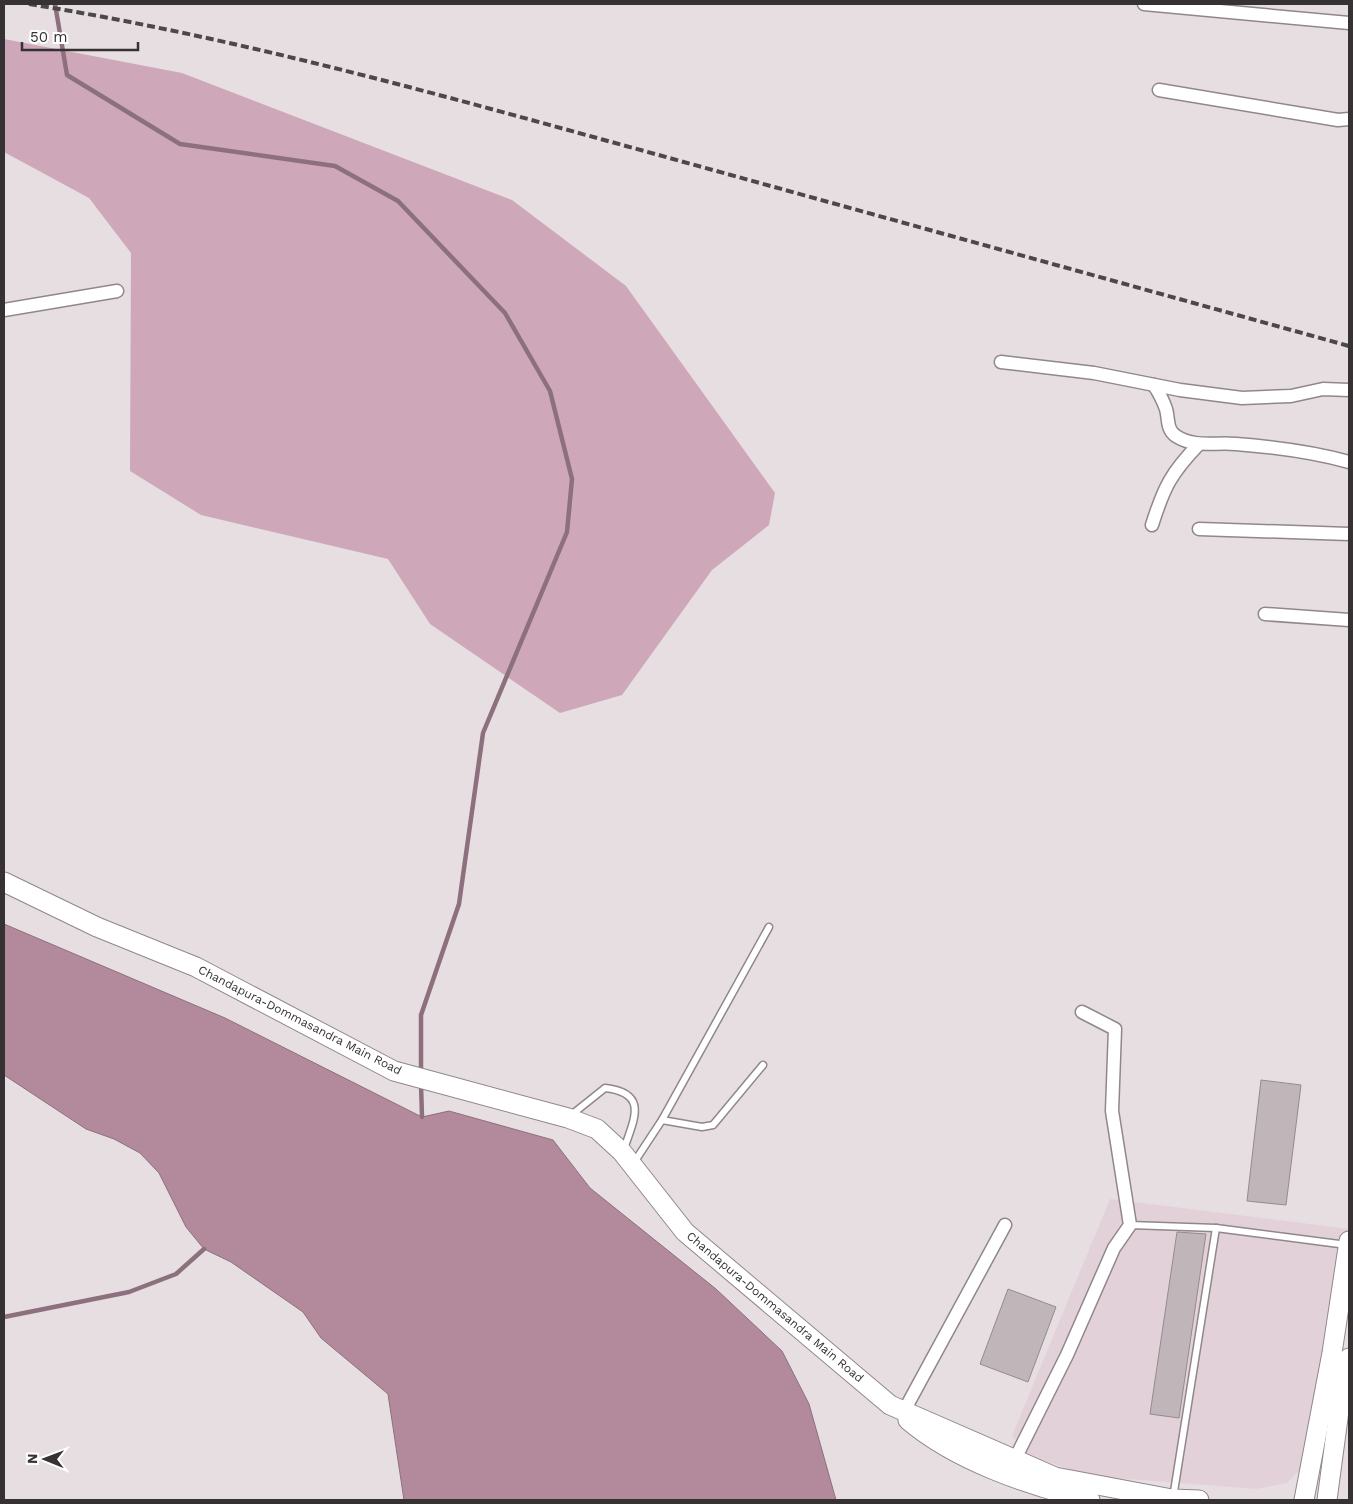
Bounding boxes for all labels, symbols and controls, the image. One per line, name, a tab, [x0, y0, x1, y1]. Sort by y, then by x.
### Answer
scale bar	[22, 20, 139, 52]
text: 50 m	[30, 28, 67, 46]
street label: Chandapura-Dommasandra Main Road	[196, 962, 404, 1078]
street label: Chandapura-Dommasandra Main Road	[684, 1229, 866, 1385]
north arrow	[20, 1434, 70, 1484]
text: N	[24, 1453, 40, 1464]

